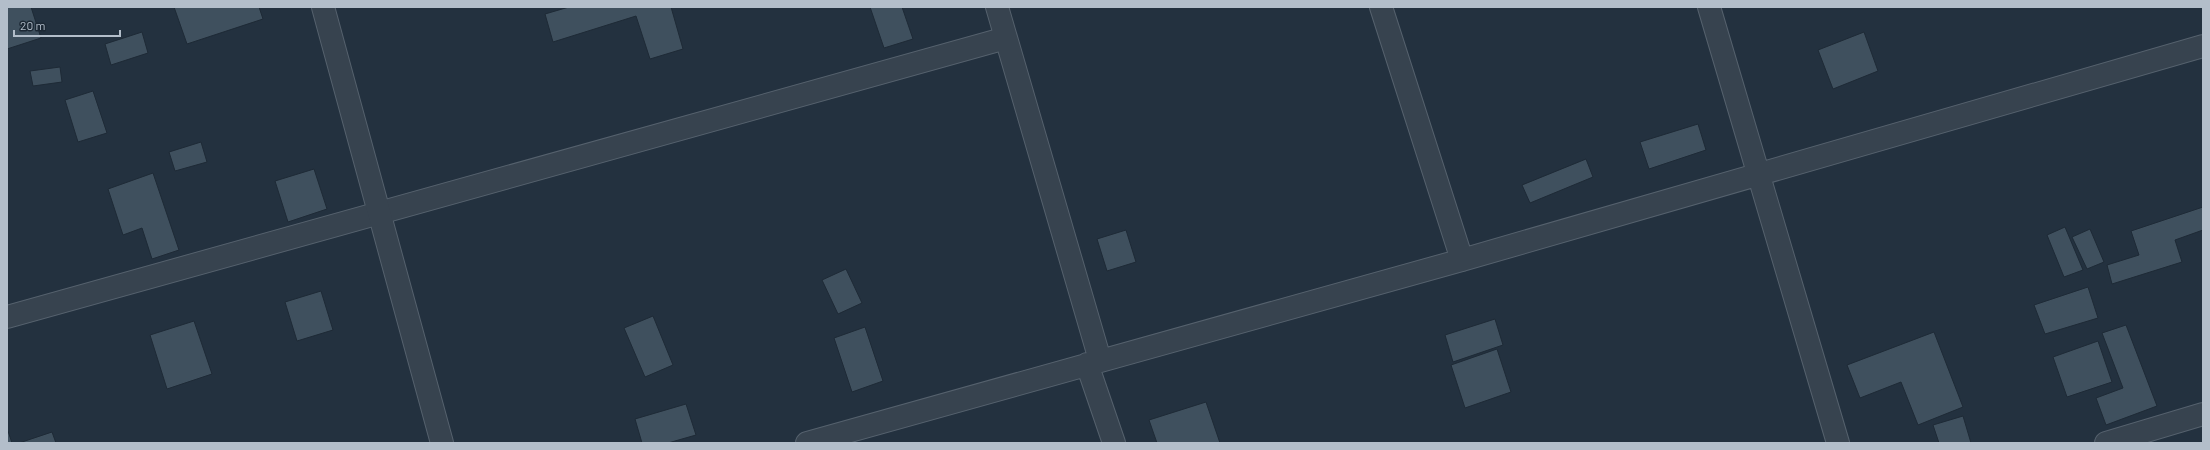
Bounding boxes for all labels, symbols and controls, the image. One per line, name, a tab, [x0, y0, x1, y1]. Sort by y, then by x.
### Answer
scale bar	[14, 12, 120, 38]
text: 20 m	[20, 18, 46, 32]

